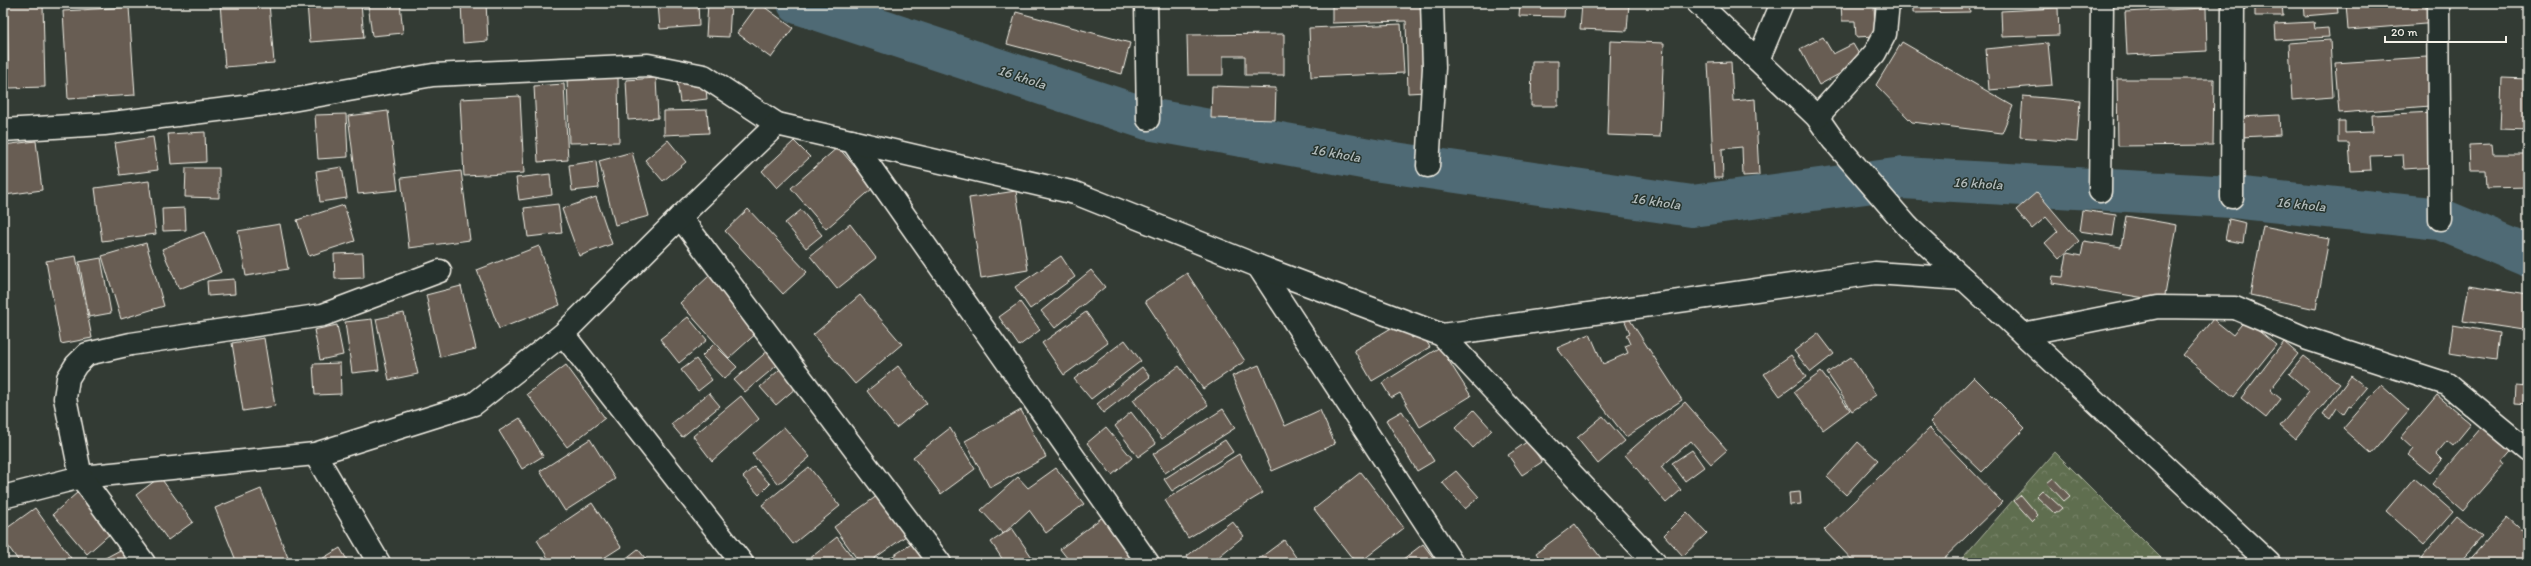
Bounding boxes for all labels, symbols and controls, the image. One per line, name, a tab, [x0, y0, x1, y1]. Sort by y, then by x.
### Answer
scale bar	[2385, 18, 2506, 44]
text: 20 m	[2391, 25, 2418, 39]
water label: 16 khola	[996, 62, 1049, 94]
water label: 16 khola	[1310, 141, 1363, 166]
water label: 16 khola	[1953, 174, 2004, 193]
water label: 16 khola	[1630, 190, 1683, 214]
water label: 16 khola	[2275, 193, 2328, 216]

